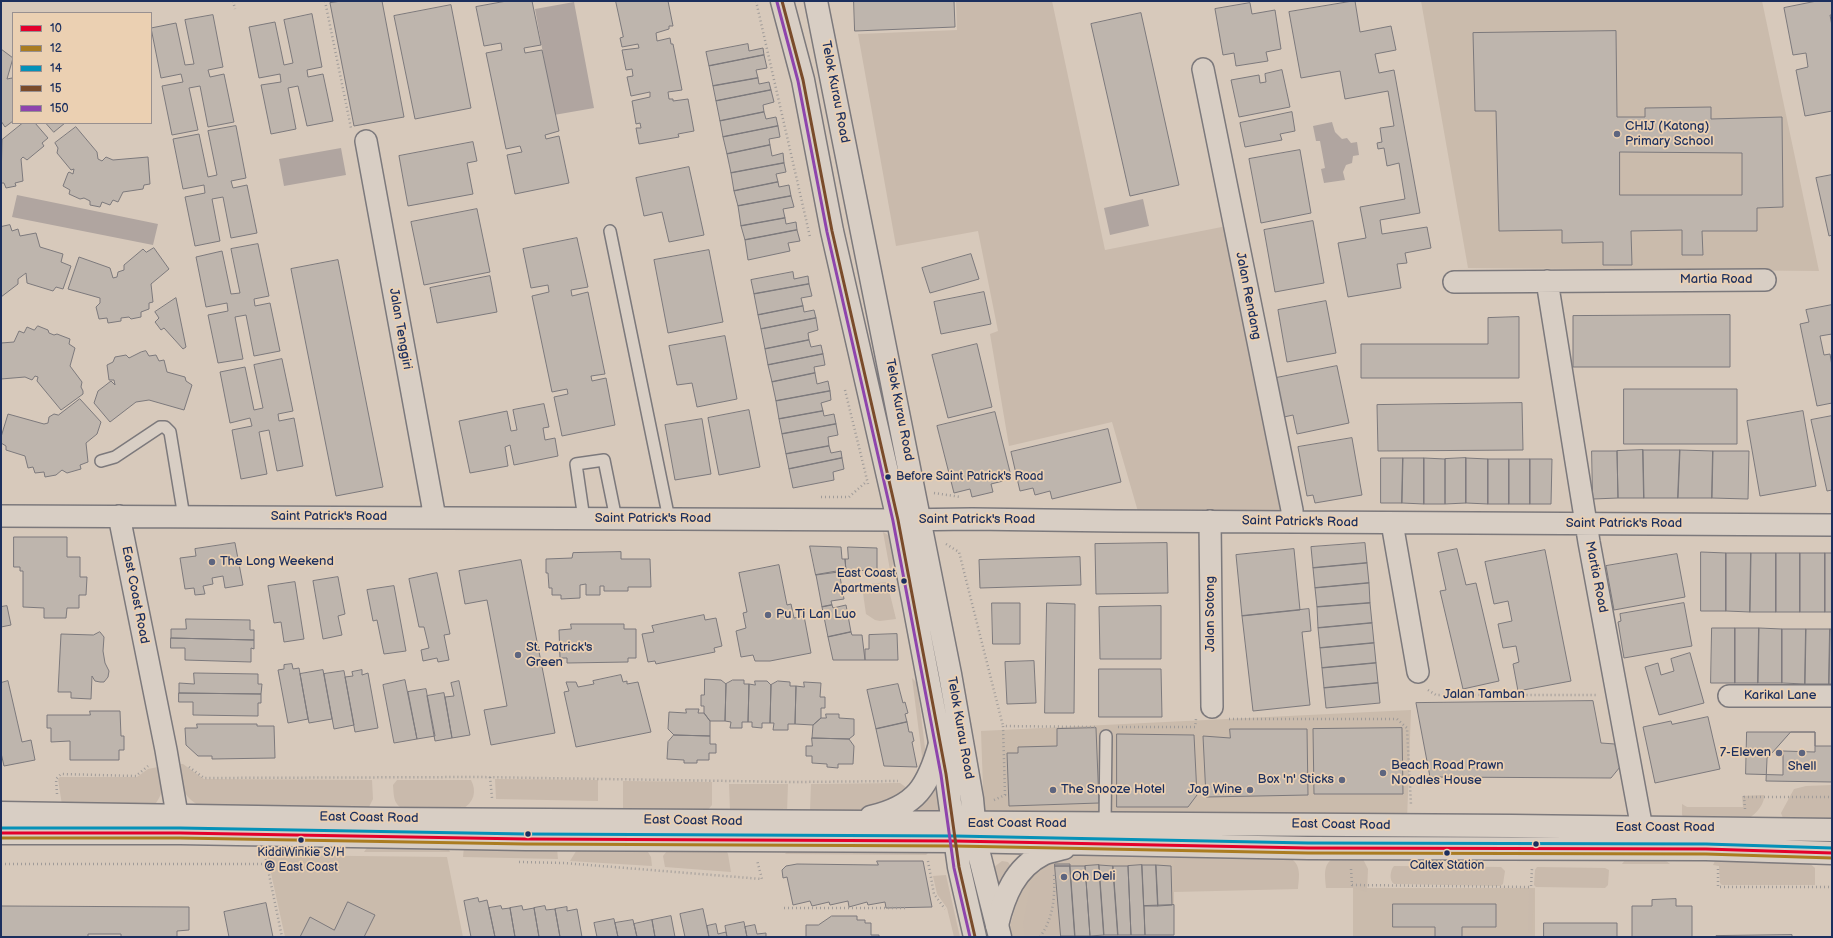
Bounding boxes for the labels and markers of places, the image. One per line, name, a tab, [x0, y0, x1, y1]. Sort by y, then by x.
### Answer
place label: CHIJ (Katong) Primary School	[1625, 119, 1713, 150]
marker: CHIJ (Katong) Primary School	[1612, 129, 1622, 139]
place label: Before Saint Patrick's Road	[896, 470, 1043, 484]
marker: Before Saint Patrick's Road	[883, 472, 893, 482]
place label: The Long Weekend	[220, 554, 334, 570]
marker: The Long Weekend	[207, 557, 217, 567]
place label: East Coast Apartments	[833, 567, 896, 595]
marker: East Coast Apartments	[899, 576, 909, 586]
place label: Pu Ti Lan Luo	[776, 607, 856, 623]
marker: Pu Ti Lan Luo	[763, 610, 773, 620]
place label: St. Patrick's Green	[526, 640, 592, 671]
marker: St. Patrick's Green	[513, 650, 523, 660]
place label: 7-Eleven	[1720, 745, 1771, 761]
marker: 7-Eleven	[1774, 748, 1784, 758]
marker: Shell	[1797, 748, 1807, 758]
place label: Beach Road Prawn Noodles House	[1391, 758, 1504, 789]
place label: Shell	[1788, 759, 1816, 775]
marker: Beach Road Prawn Noodles House	[1378, 768, 1388, 778]
place label: Box 'n' Sticks	[1258, 772, 1334, 788]
marker: Box 'n' Sticks	[1337, 775, 1347, 785]
place label: The Snooze Hotel	[1061, 782, 1165, 798]
place label: Jag Wine	[1188, 782, 1242, 798]
marker: The Snooze Hotel	[1048, 785, 1058, 795]
marker: Jag Wine	[1245, 785, 1255, 795]
unlabelled marker	[523, 829, 533, 839]
marker: KiddiWinkie S/H @ East Coast	[296, 835, 306, 845]
unlabelled marker	[1531, 839, 1541, 849]
place label: KiddiWinkie S/H @ East Coast	[257, 846, 345, 874]
marker: Caltex Station	[1442, 848, 1452, 858]
place label: Caltex Station	[1410, 859, 1484, 873]
place label: Oh Deli	[1072, 869, 1116, 885]
marker: Oh Deli	[1059, 872, 1069, 882]

